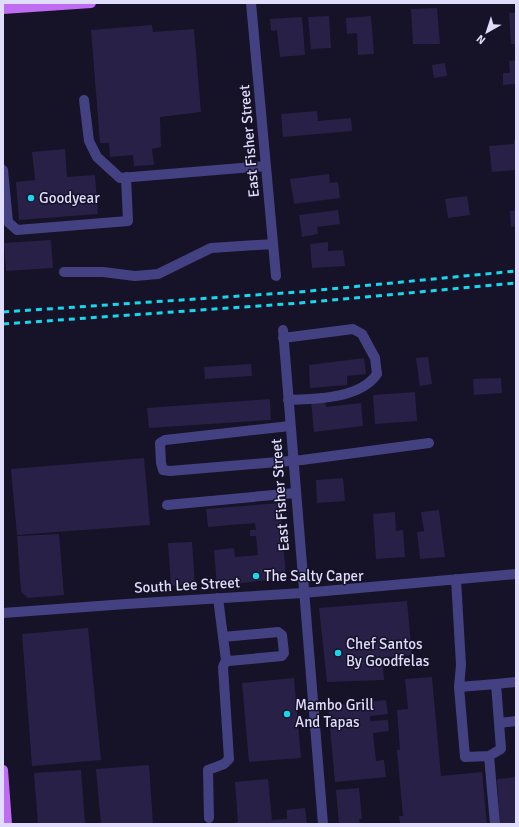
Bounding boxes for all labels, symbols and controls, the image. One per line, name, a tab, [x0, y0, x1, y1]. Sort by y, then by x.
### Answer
north arrow	[467, 12, 507, 52]
text: N	[474, 32, 488, 47]
street label: East Fisher Street	[235, 84, 263, 198]
place label: Goodyear	[39, 189, 100, 207]
marker: Goodyear	[26, 193, 36, 203]
street label: East Fisher Street	[267, 438, 293, 552]
place label: The Salty Caper	[264, 567, 364, 585]
marker: The Salty Caper	[251, 571, 261, 581]
street label: South Lee Street	[134, 573, 240, 597]
place label: Chef Santos By Goodfelas	[346, 635, 430, 670]
marker: Chef Santos By Goodfelas	[333, 648, 343, 658]
place label: Mambo Grill And Tapas	[295, 696, 374, 731]
marker: Mambo Grill And Tapas	[282, 709, 292, 719]

